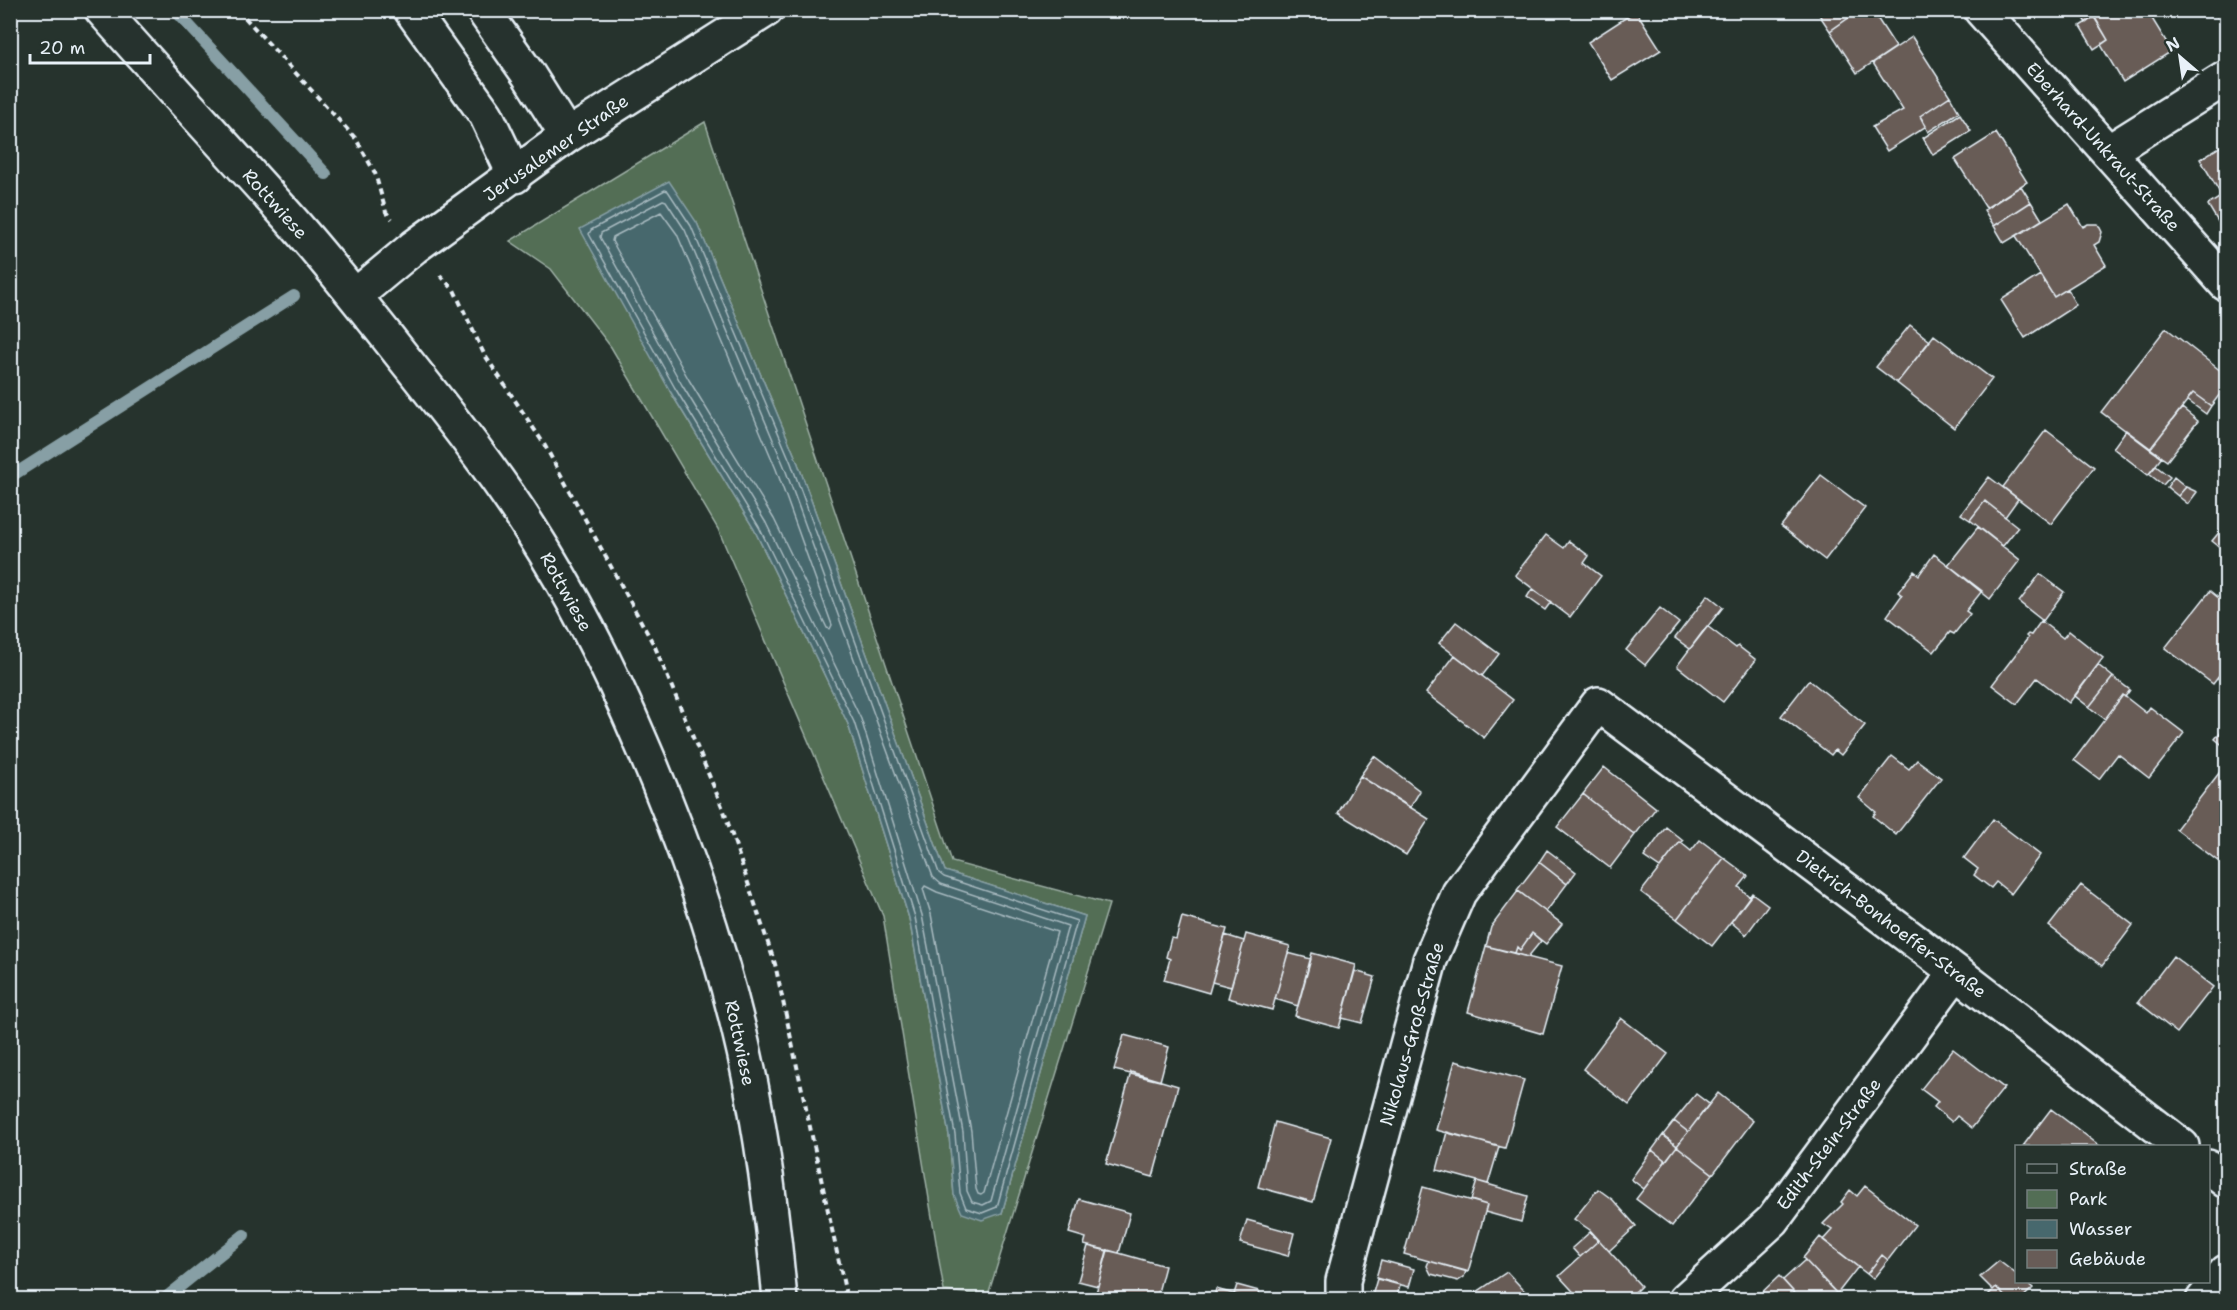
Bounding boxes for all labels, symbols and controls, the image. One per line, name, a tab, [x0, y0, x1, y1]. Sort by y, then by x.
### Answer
scale bar	[30, 27, 150, 65]
north arrow	[2150, 27, 2210, 87]
text: N	[2162, 32, 2184, 57]
text: 20 m	[39, 36, 85, 60]
street label: Eberhard-Unkraut-Straße	[2020, 57, 2186, 237]
street label: Jerusalemer Straße	[479, 89, 633, 207]
street label: Rottwiese	[237, 164, 313, 244]
street label: Rottwiese	[534, 548, 598, 636]
street label: Dietrich-Bonhoeffer-Straße	[1791, 844, 1991, 1004]
street label: Nikolaus-Groß-Straße	[1374, 939, 1450, 1129]
street label: Rottwiese	[719, 998, 761, 1088]
street label: Edith-Stein-Straße	[1771, 1073, 1887, 1215]
legend	[2015, 1145, 2210, 1283]
text: Straße	[2069, 1157, 2127, 1181]
text: Park	[2069, 1187, 2108, 1211]
text: Wasser	[2069, 1217, 2132, 1241]
text: Gebäude	[2069, 1247, 2146, 1271]

